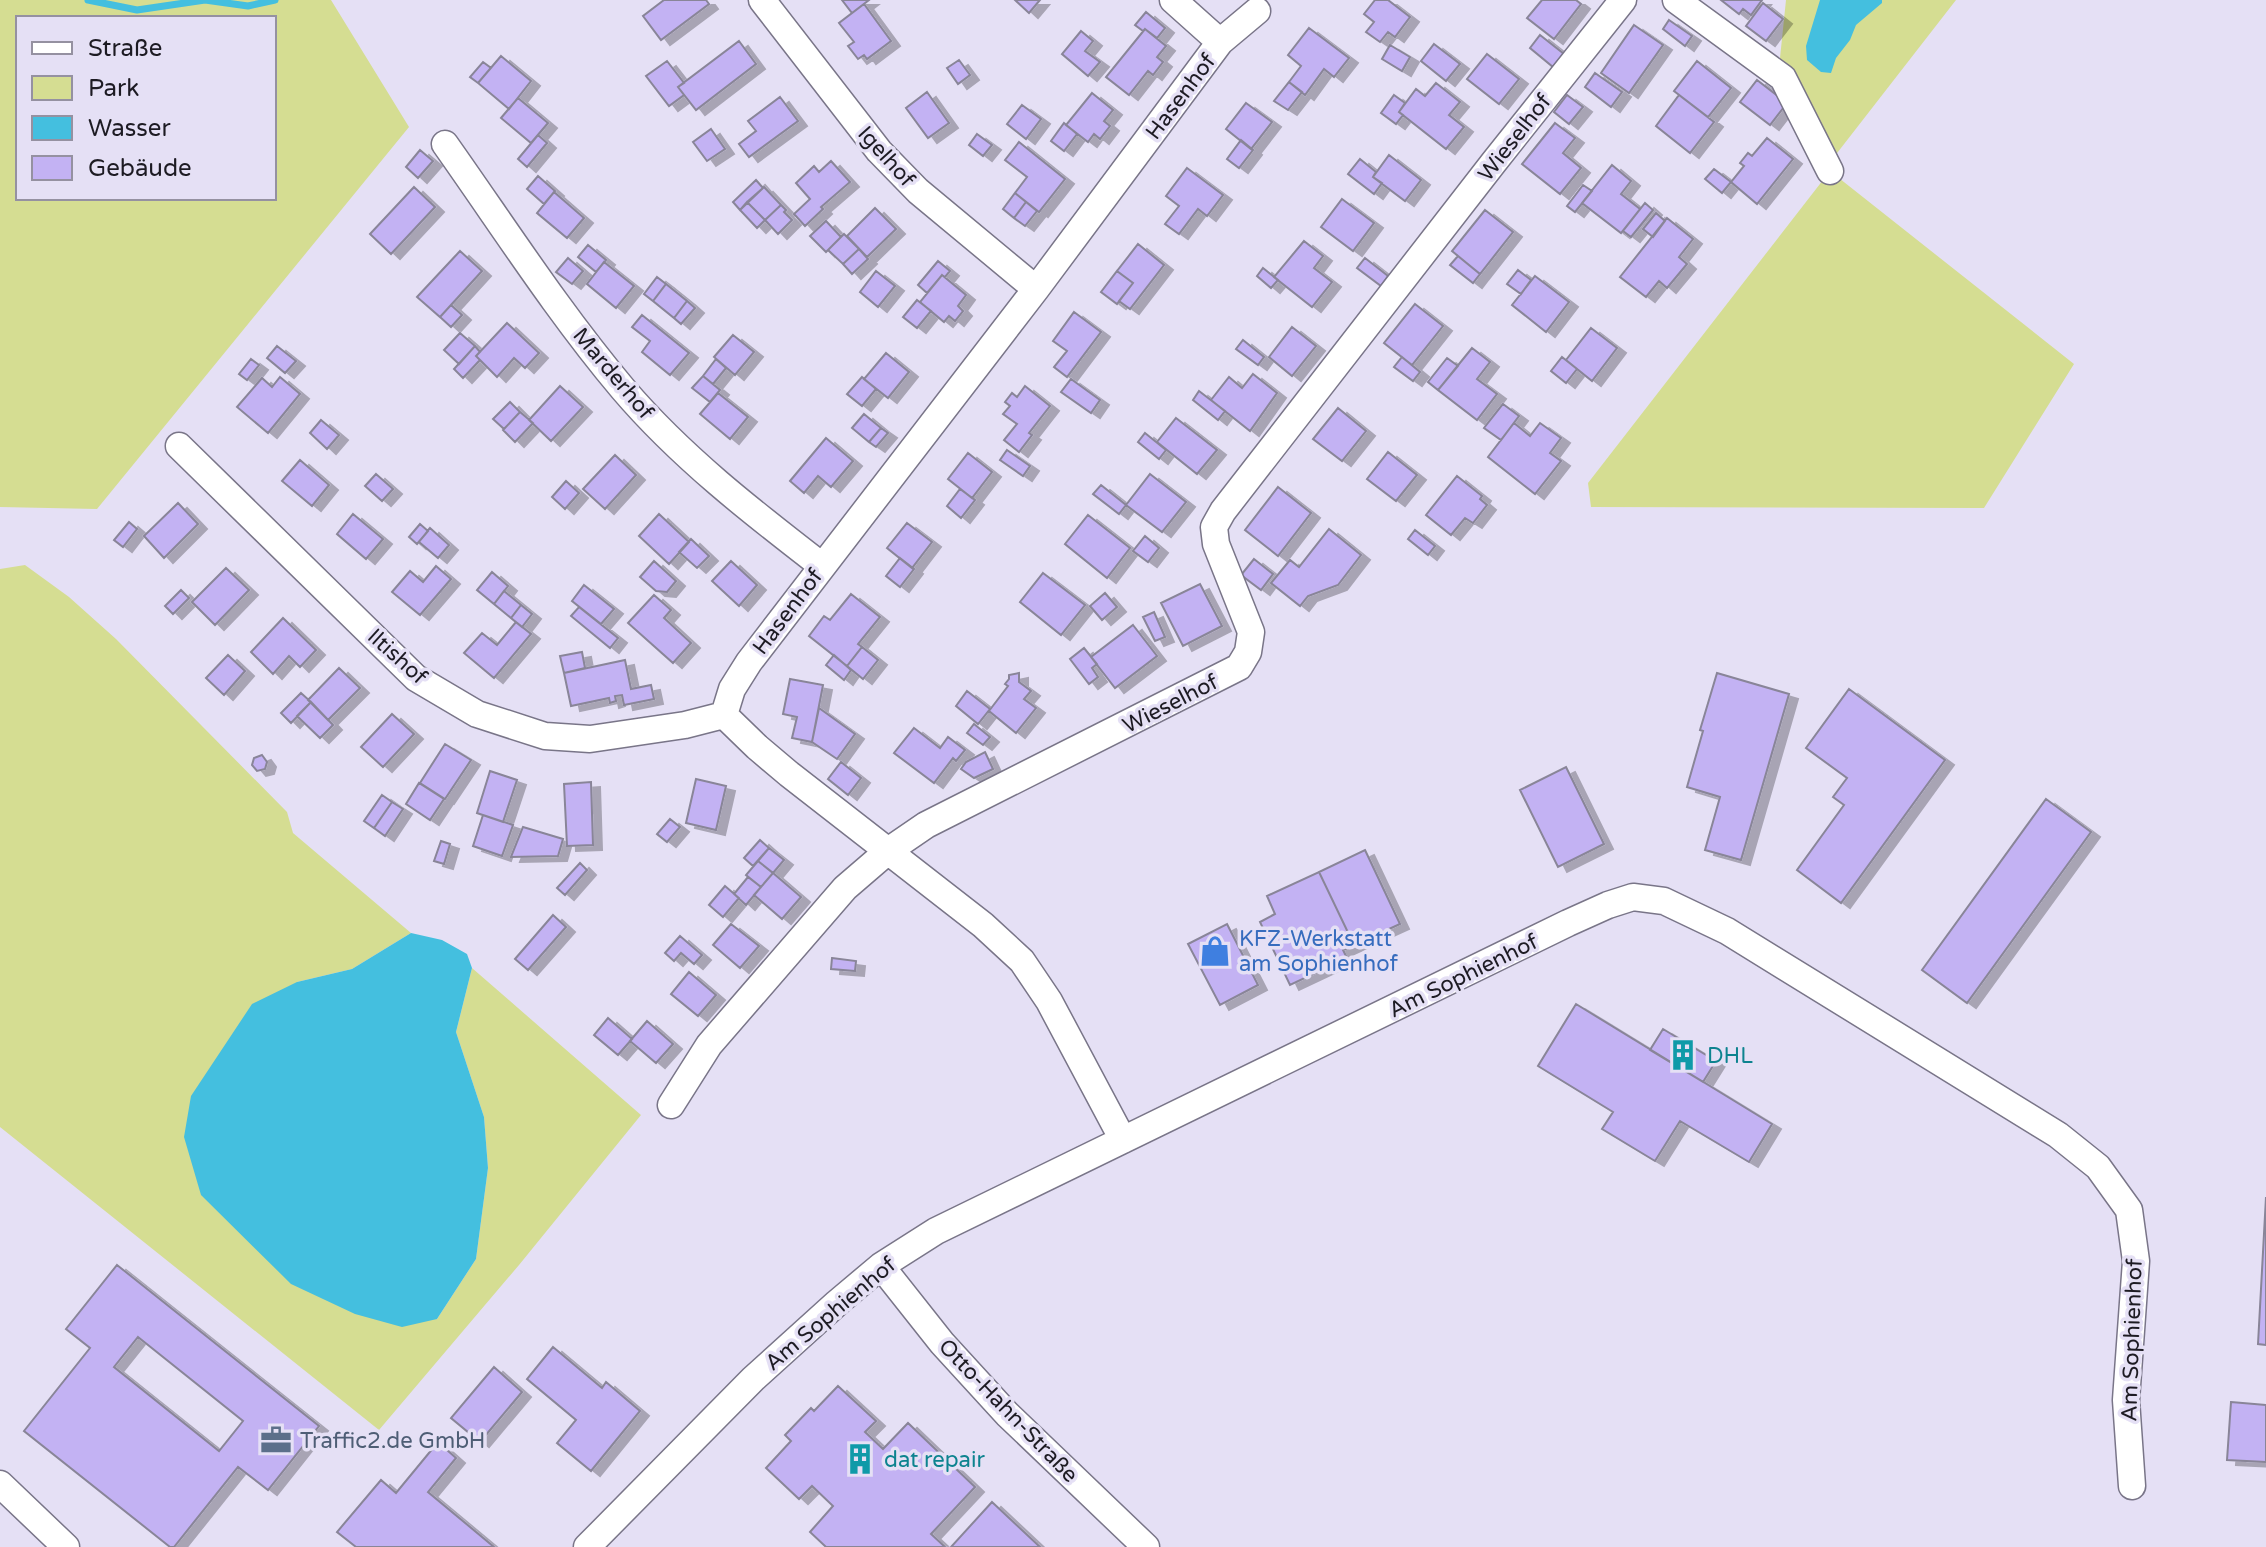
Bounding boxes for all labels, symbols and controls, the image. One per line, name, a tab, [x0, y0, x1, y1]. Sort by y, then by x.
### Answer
legend	[16, 16, 276, 200]
text: Straße	[88, 34, 162, 63]
street label: Hasenhof	[1140, 48, 1222, 145]
text: Park	[88, 74, 139, 103]
street label: Wieselhof	[1473, 88, 1557, 186]
text: Wasser	[88, 114, 171, 143]
street label: Igelhof	[852, 121, 921, 193]
text: Gebäude	[88, 154, 192, 183]
street label: Marderhof	[567, 323, 659, 425]
street label: Hasenhof	[747, 563, 829, 660]
street label: Iltishof	[362, 623, 433, 691]
street label: Wieselhof	[1118, 669, 1223, 739]
place label: KFZ-Werkstatt am Sophienhof	[1239, 926, 1398, 977]
street label: Am Sophienhof	[1385, 928, 1543, 1023]
shop icon: KFZ-Werkstatt am Sophienhof	[1198, 934, 1232, 968]
building icon: DHL	[1666, 1038, 1700, 1072]
place label: DHL	[1707, 1043, 1753, 1069]
street label: Am Sophienhof	[760, 1251, 902, 1376]
street label: Am Sophienhof	[2116, 1258, 2148, 1422]
street label: Otto-Hahn-Straße	[933, 1334, 1083, 1488]
office icon: Traffic2.de GmbH	[259, 1423, 293, 1457]
place label: Traffic2.de GmbH	[300, 1428, 485, 1454]
building icon: dat repair	[843, 1442, 877, 1476]
place label: dat repair	[884, 1447, 985, 1473]

